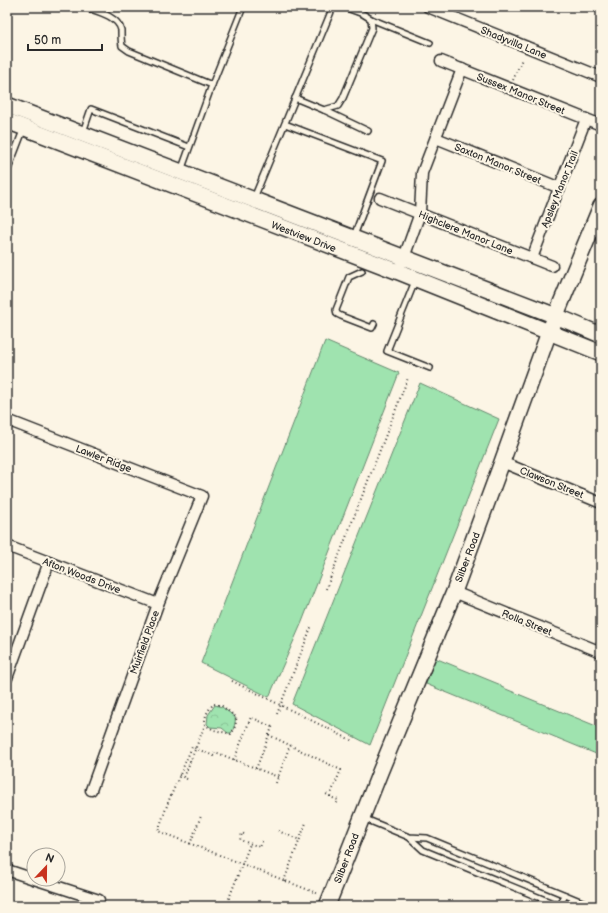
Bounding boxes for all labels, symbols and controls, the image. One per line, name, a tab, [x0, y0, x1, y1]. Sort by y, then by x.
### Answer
street label: Shadyvilla Lane	[479, 24, 548, 62]
scale bar	[28, 26, 102, 52]
text: 50 m	[34, 33, 61, 48]
street label: Sussex Manor Street	[475, 71, 566, 117]
street label: Saxton Manor Street	[453, 141, 543, 187]
street label: Apsley Manor Trail	[539, 149, 581, 230]
street label: Highclere Manor Lane	[417, 208, 515, 257]
street label: Westview Drive	[270, 219, 338, 255]
street label: Lawler Ridge	[74, 443, 133, 475]
street label: Clawson Street	[518, 465, 585, 501]
street label: Silber Road	[453, 530, 483, 584]
street label: Afton Woods Drive	[41, 556, 122, 596]
street label: Rolla Street	[500, 607, 553, 638]
street label: Muirfield Place	[128, 609, 162, 676]
street label: Silber Road	[332, 831, 362, 885]
north arrow	[26, 847, 66, 887]
text: N	[43, 851, 56, 866]

